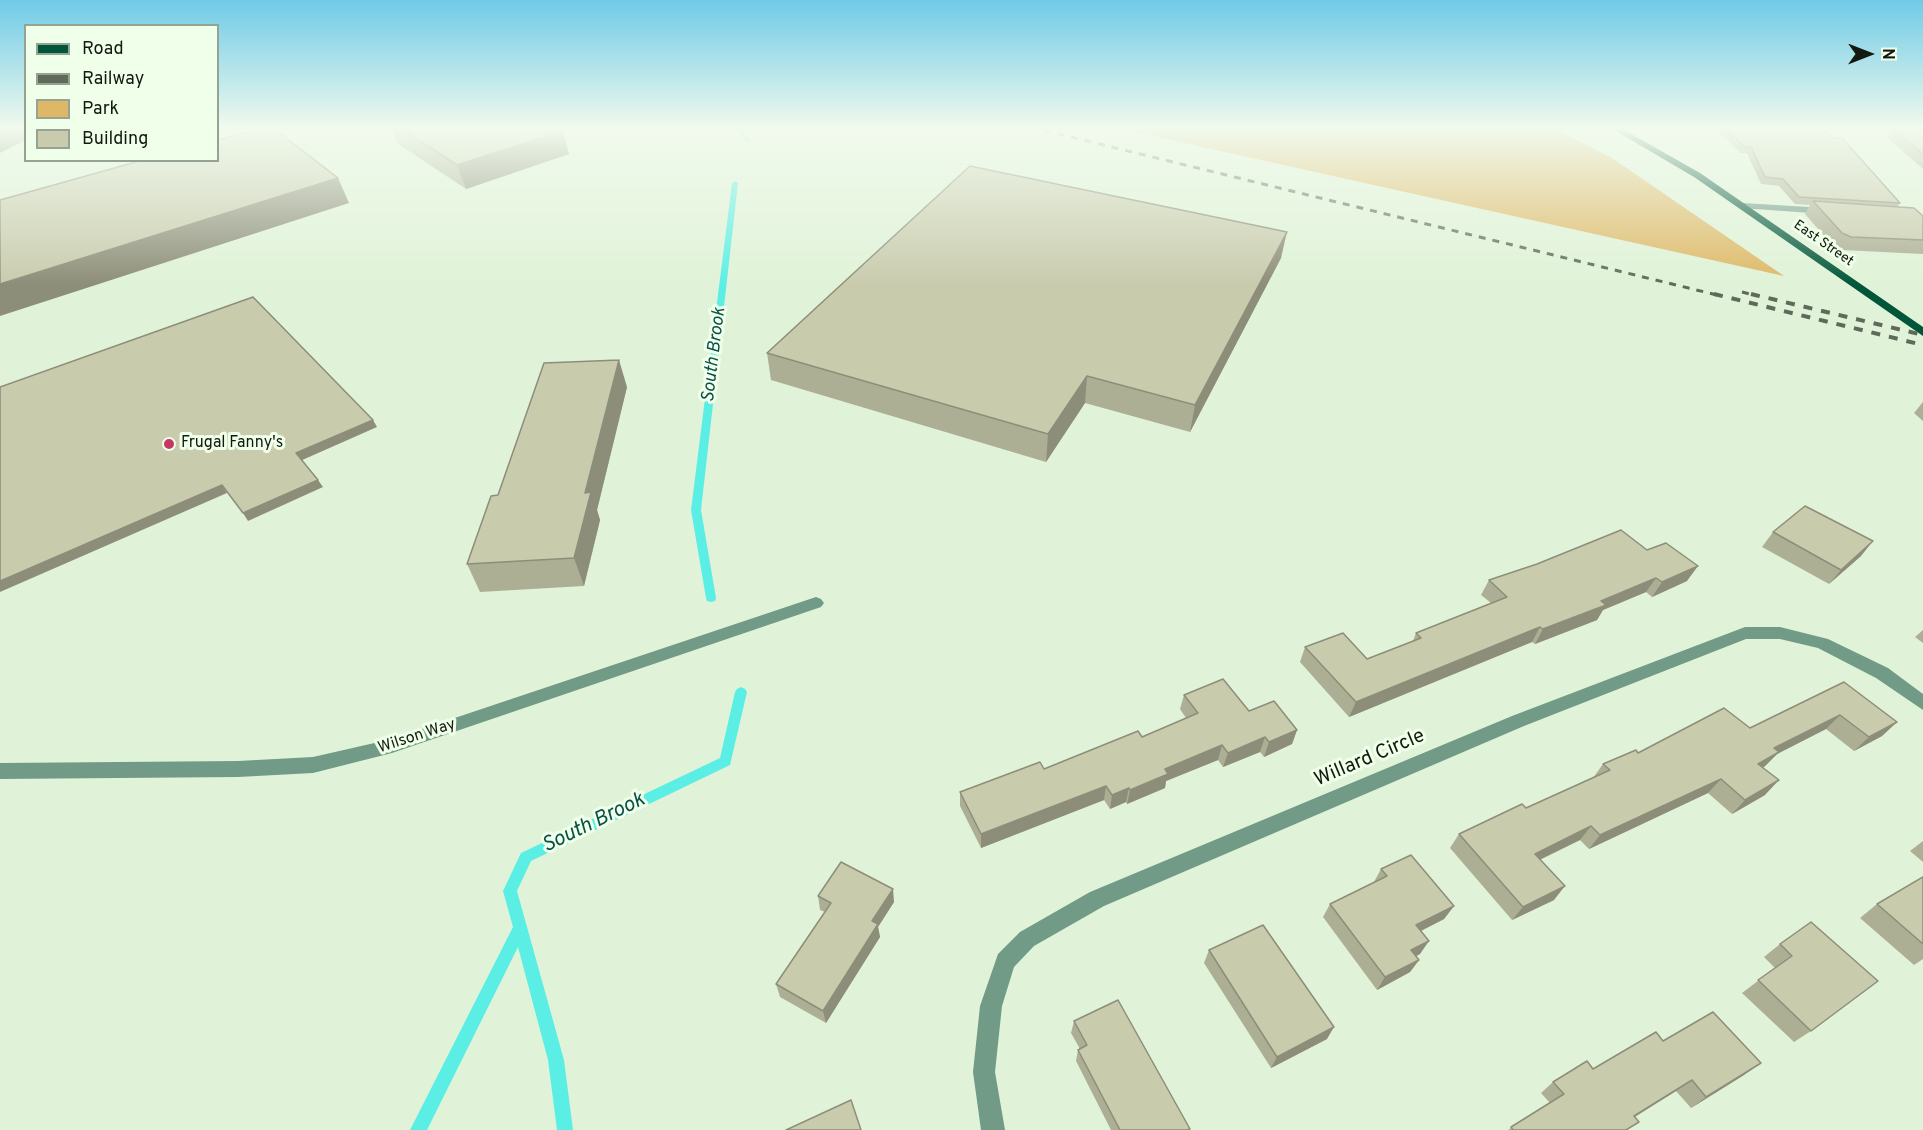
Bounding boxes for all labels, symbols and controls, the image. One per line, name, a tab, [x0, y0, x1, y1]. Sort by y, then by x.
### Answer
legend	[24, 24, 219, 162]
north arrow	[1839, 24, 1899, 84]
text: Road	[82, 38, 124, 61]
text: N	[1877, 48, 1897, 60]
text: Railway	[82, 68, 144, 91]
text: Park	[82, 98, 119, 121]
text: Building	[82, 128, 148, 151]
street label: East Street	[1790, 217, 1856, 271]
water label: South Brook	[698, 306, 732, 404]
place label: Frugal Fanny's	[181, 434, 283, 454]
marker: Frugal Fanny's	[162, 437, 176, 451]
street label: Wilson Way	[376, 715, 458, 759]
street label: Willard Circle	[1311, 725, 1429, 793]
water label: South Brook	[539, 788, 649, 860]

